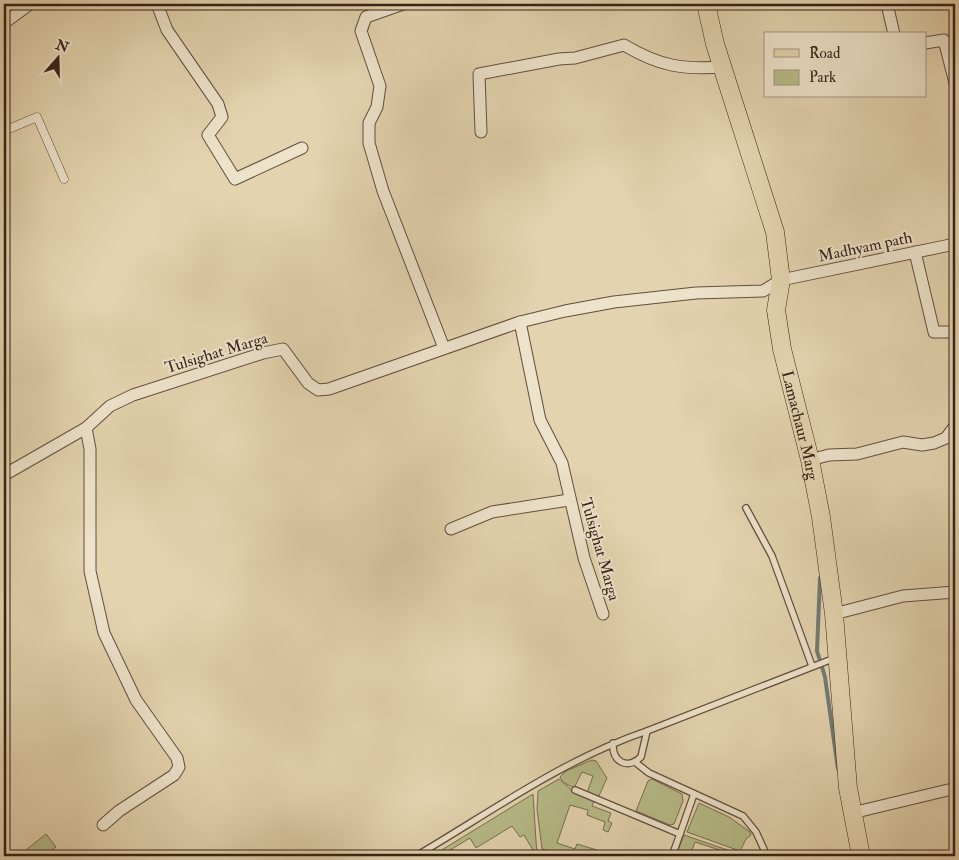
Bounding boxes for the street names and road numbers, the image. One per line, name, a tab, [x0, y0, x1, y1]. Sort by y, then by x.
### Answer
street label: Madhyam path	[816, 227, 915, 268]
street label: Tulsighat Marga	[163, 328, 270, 378]
street label: Lamachaur Marg	[777, 369, 823, 483]
street label: Tulsighat Marga	[576, 496, 624, 603]

